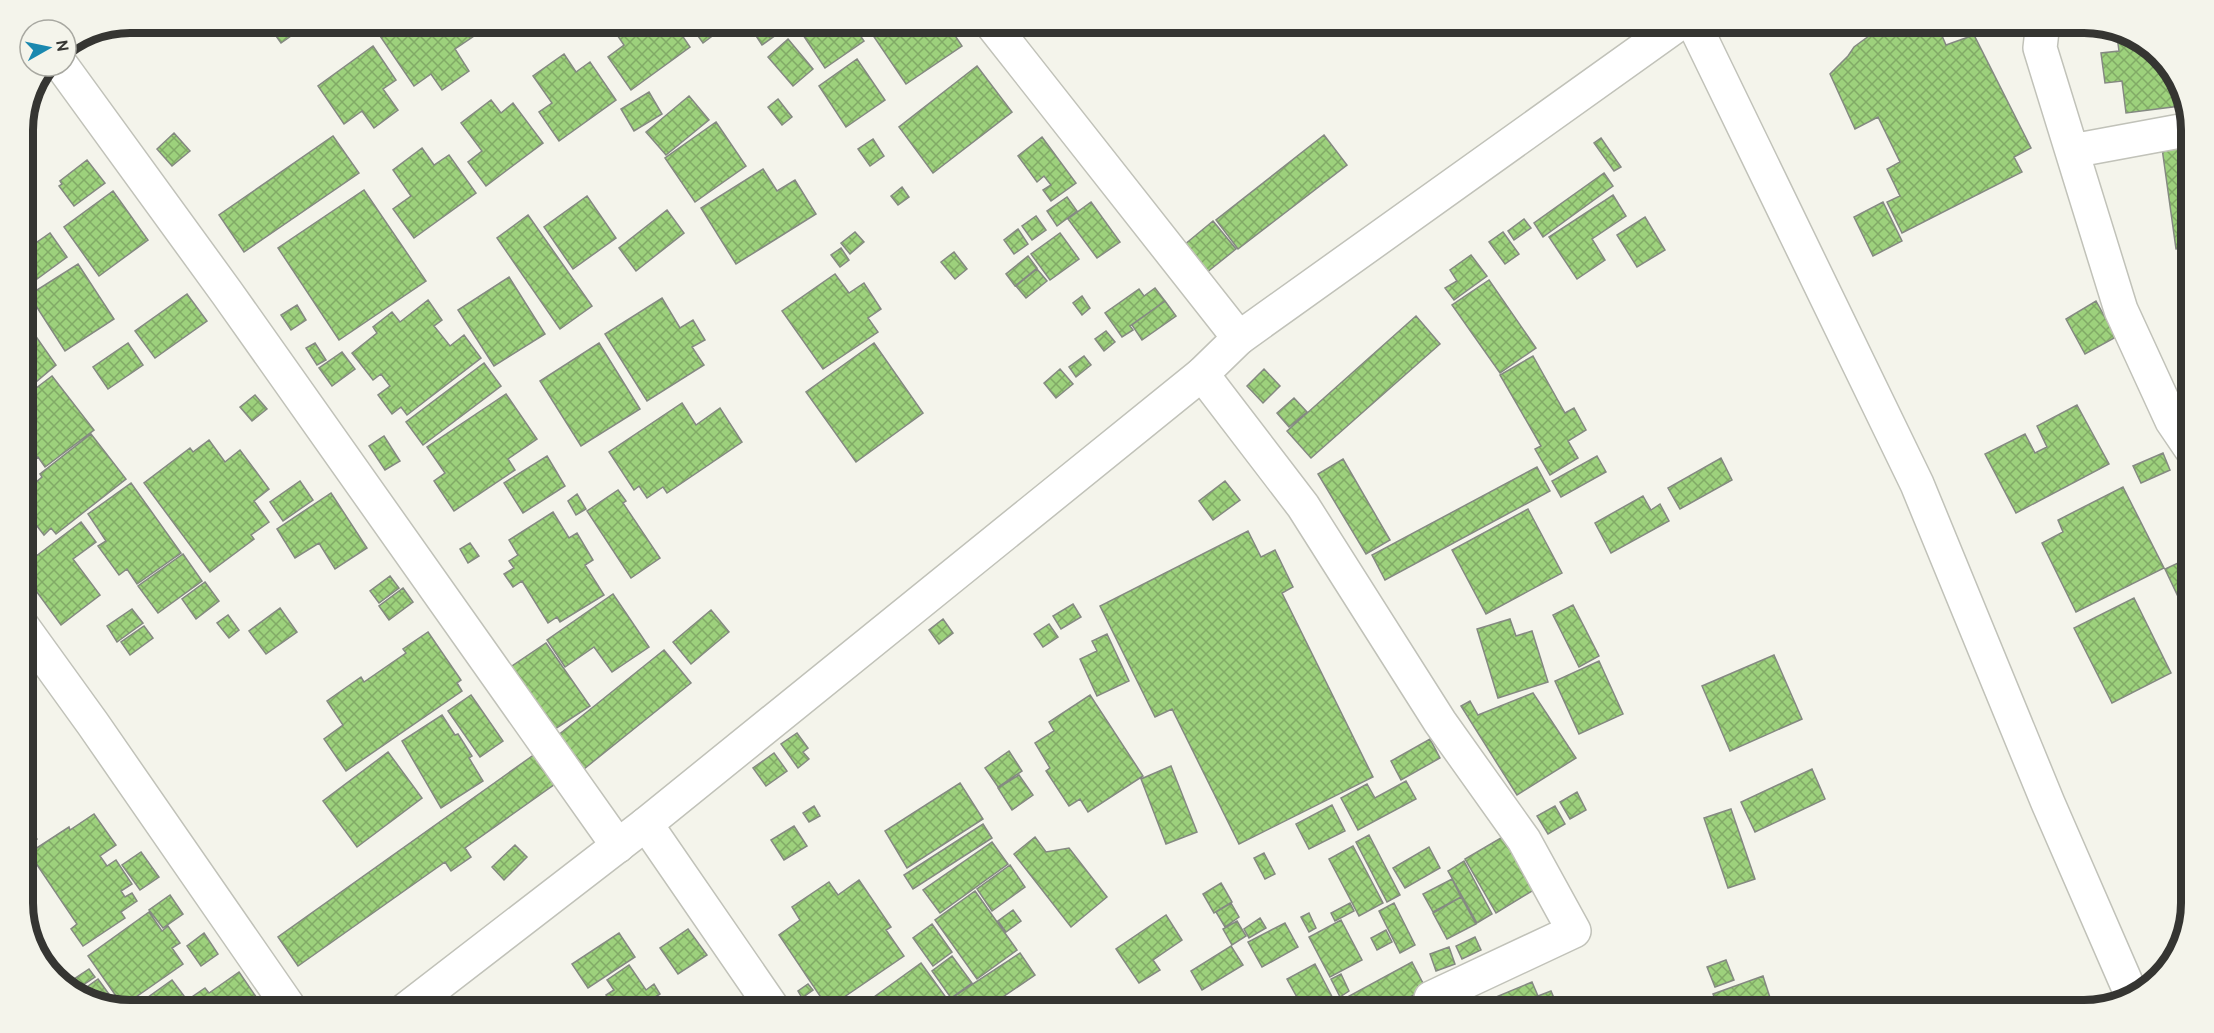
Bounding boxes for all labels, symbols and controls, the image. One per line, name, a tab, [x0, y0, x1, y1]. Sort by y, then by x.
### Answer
north arrow	[18, 18, 78, 78]
text: N	[50, 39, 72, 53]

